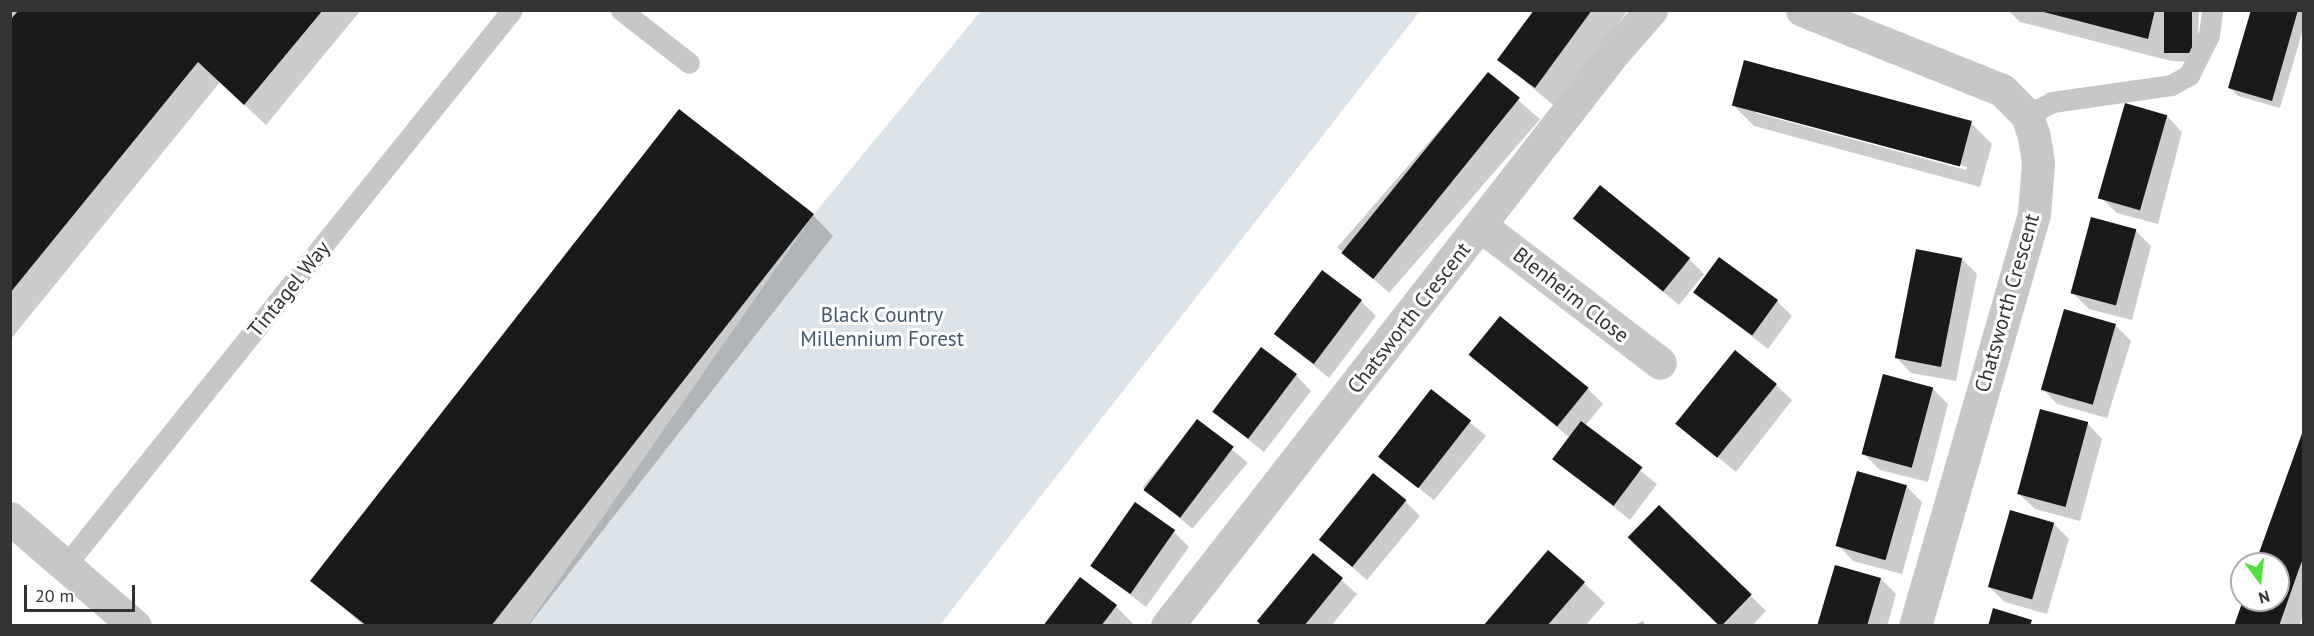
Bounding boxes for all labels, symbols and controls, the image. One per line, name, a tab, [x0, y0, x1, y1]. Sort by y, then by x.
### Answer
street label: Chatsworth Crescent	[1969, 211, 2045, 395]
street label: Tintagel Way	[242, 236, 336, 342]
street label: Chatsworth Crescent	[1342, 237, 1476, 399]
street label: Blenheim Close	[1508, 242, 1634, 348]
park label: Black Country Millennium Forest	[800, 302, 964, 352]
north arrow	[2230, 552, 2290, 612]
scale bar	[27, 573, 138, 611]
text: 20 m	[35, 584, 74, 607]
text: N	[2256, 586, 2272, 608]

